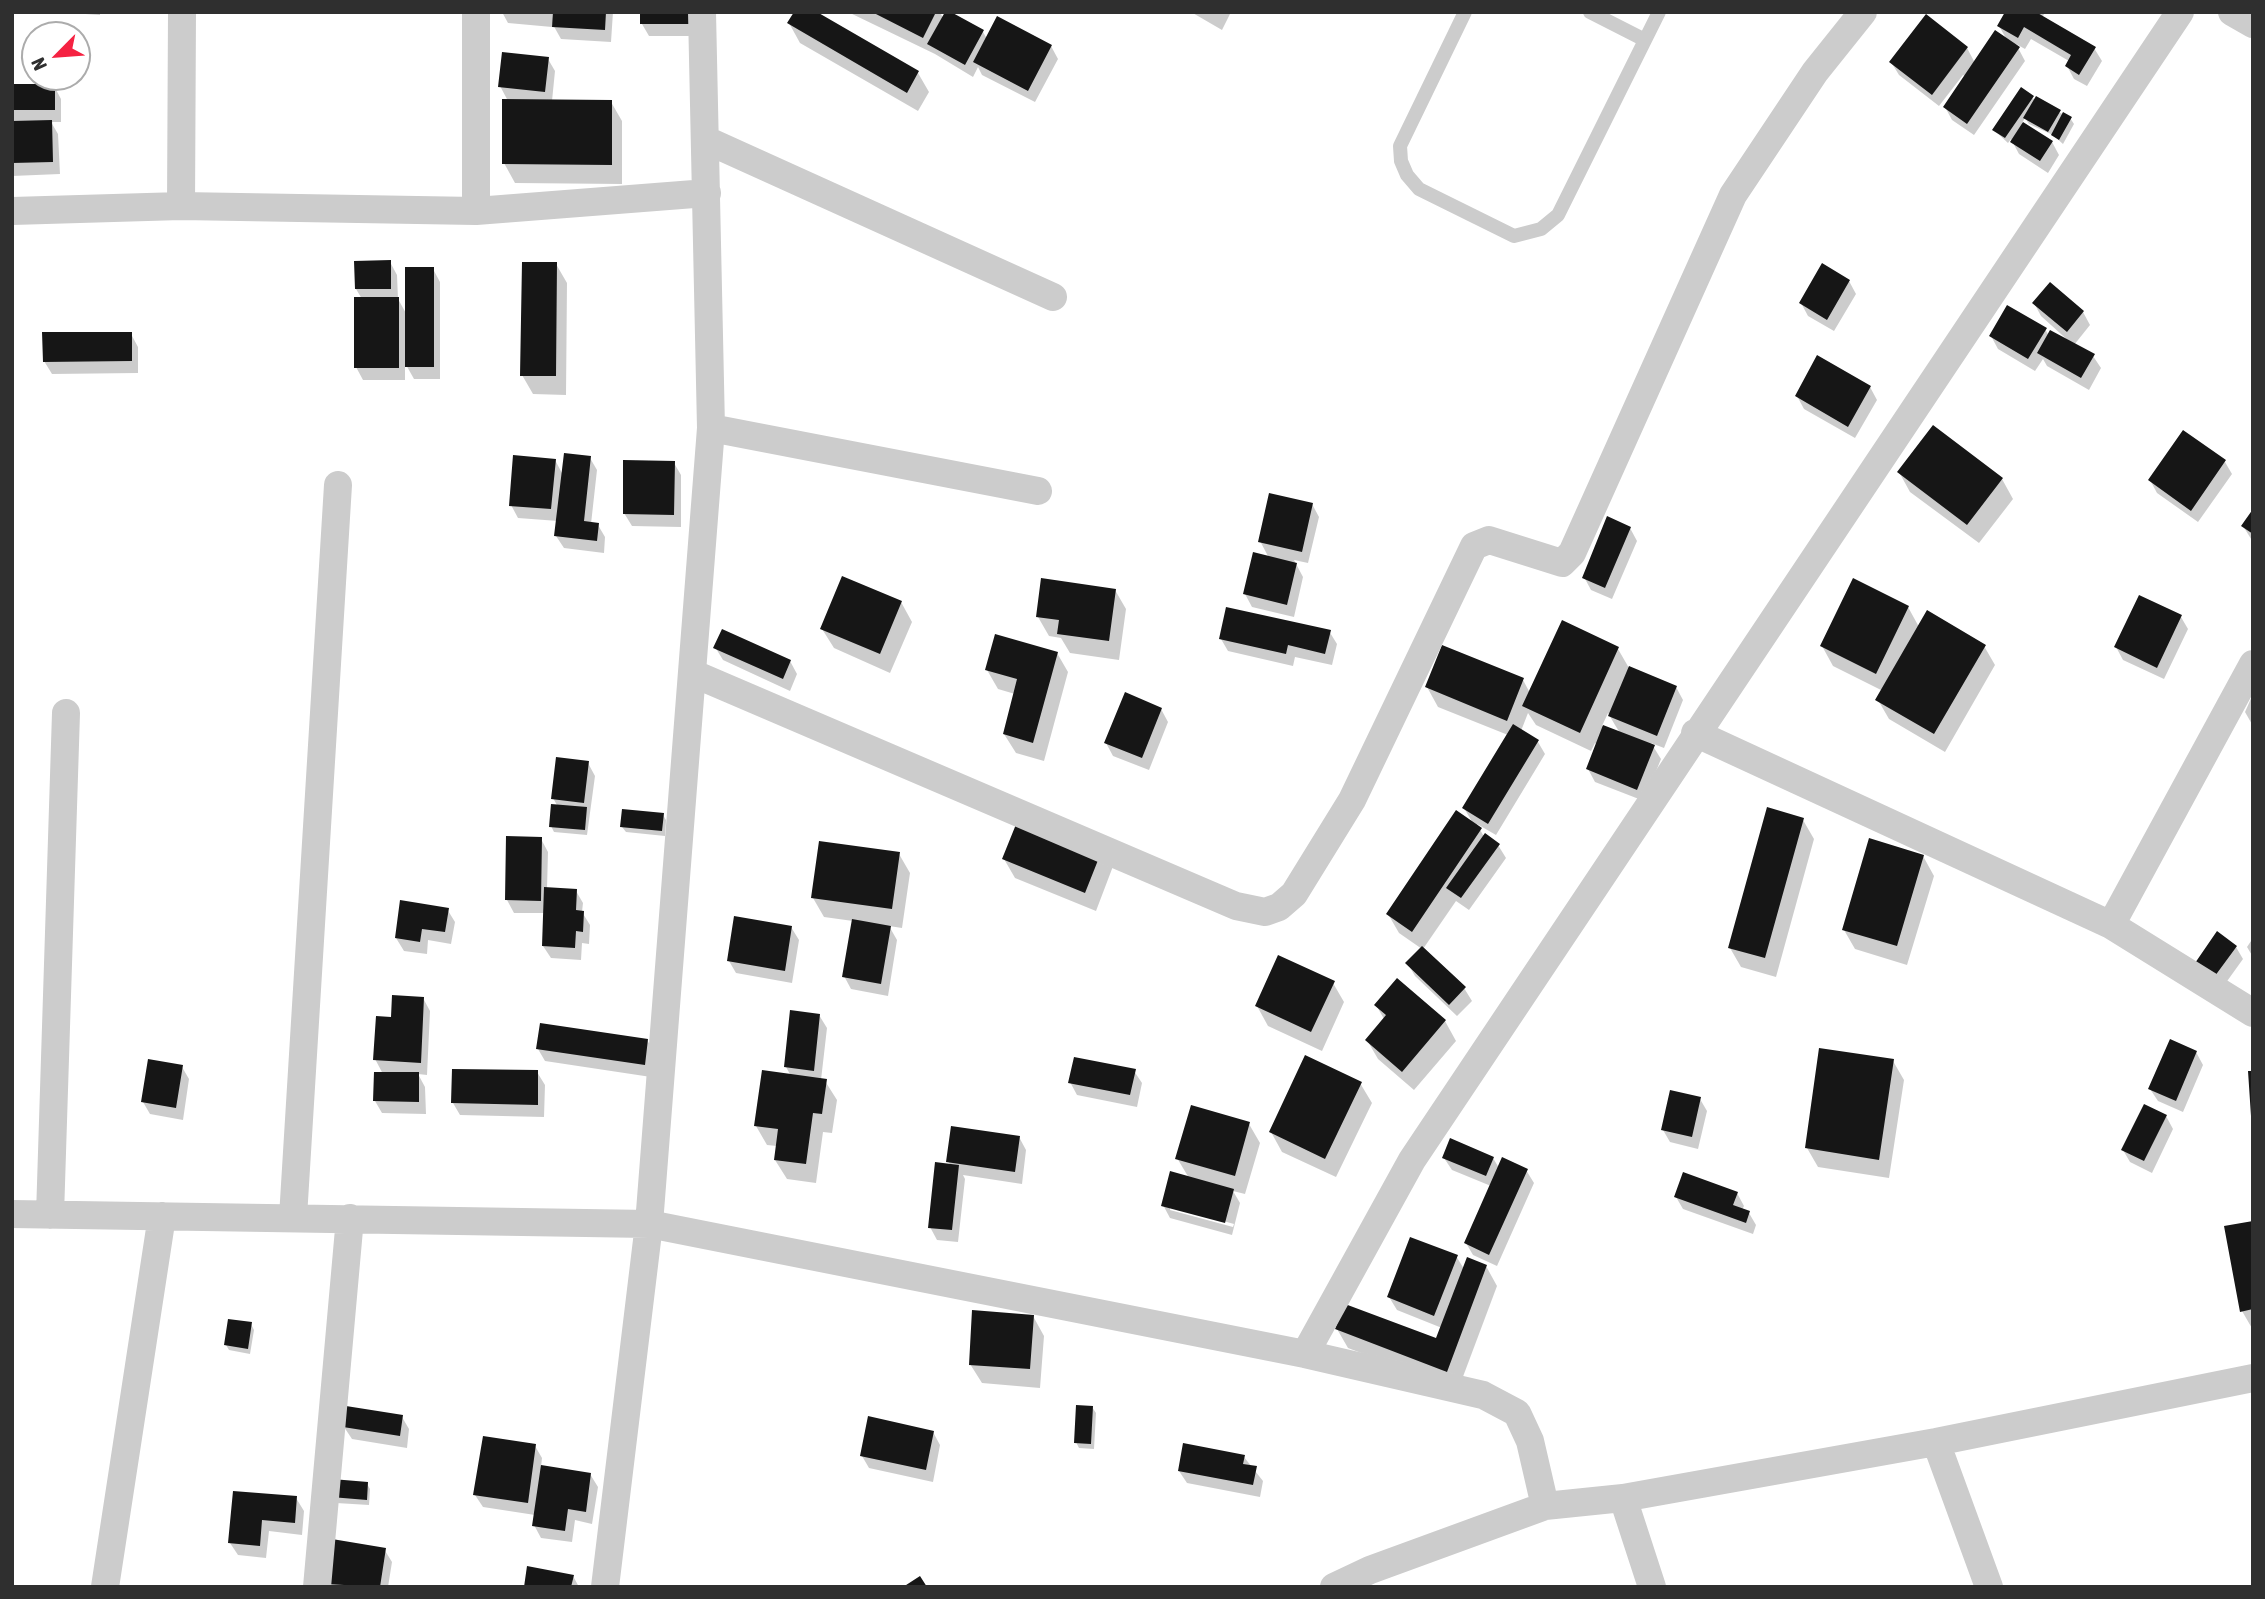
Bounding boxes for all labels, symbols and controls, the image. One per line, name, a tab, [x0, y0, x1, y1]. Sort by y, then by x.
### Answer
north arrow	[21, 21, 91, 91]
text: N	[26, 54, 51, 74]

